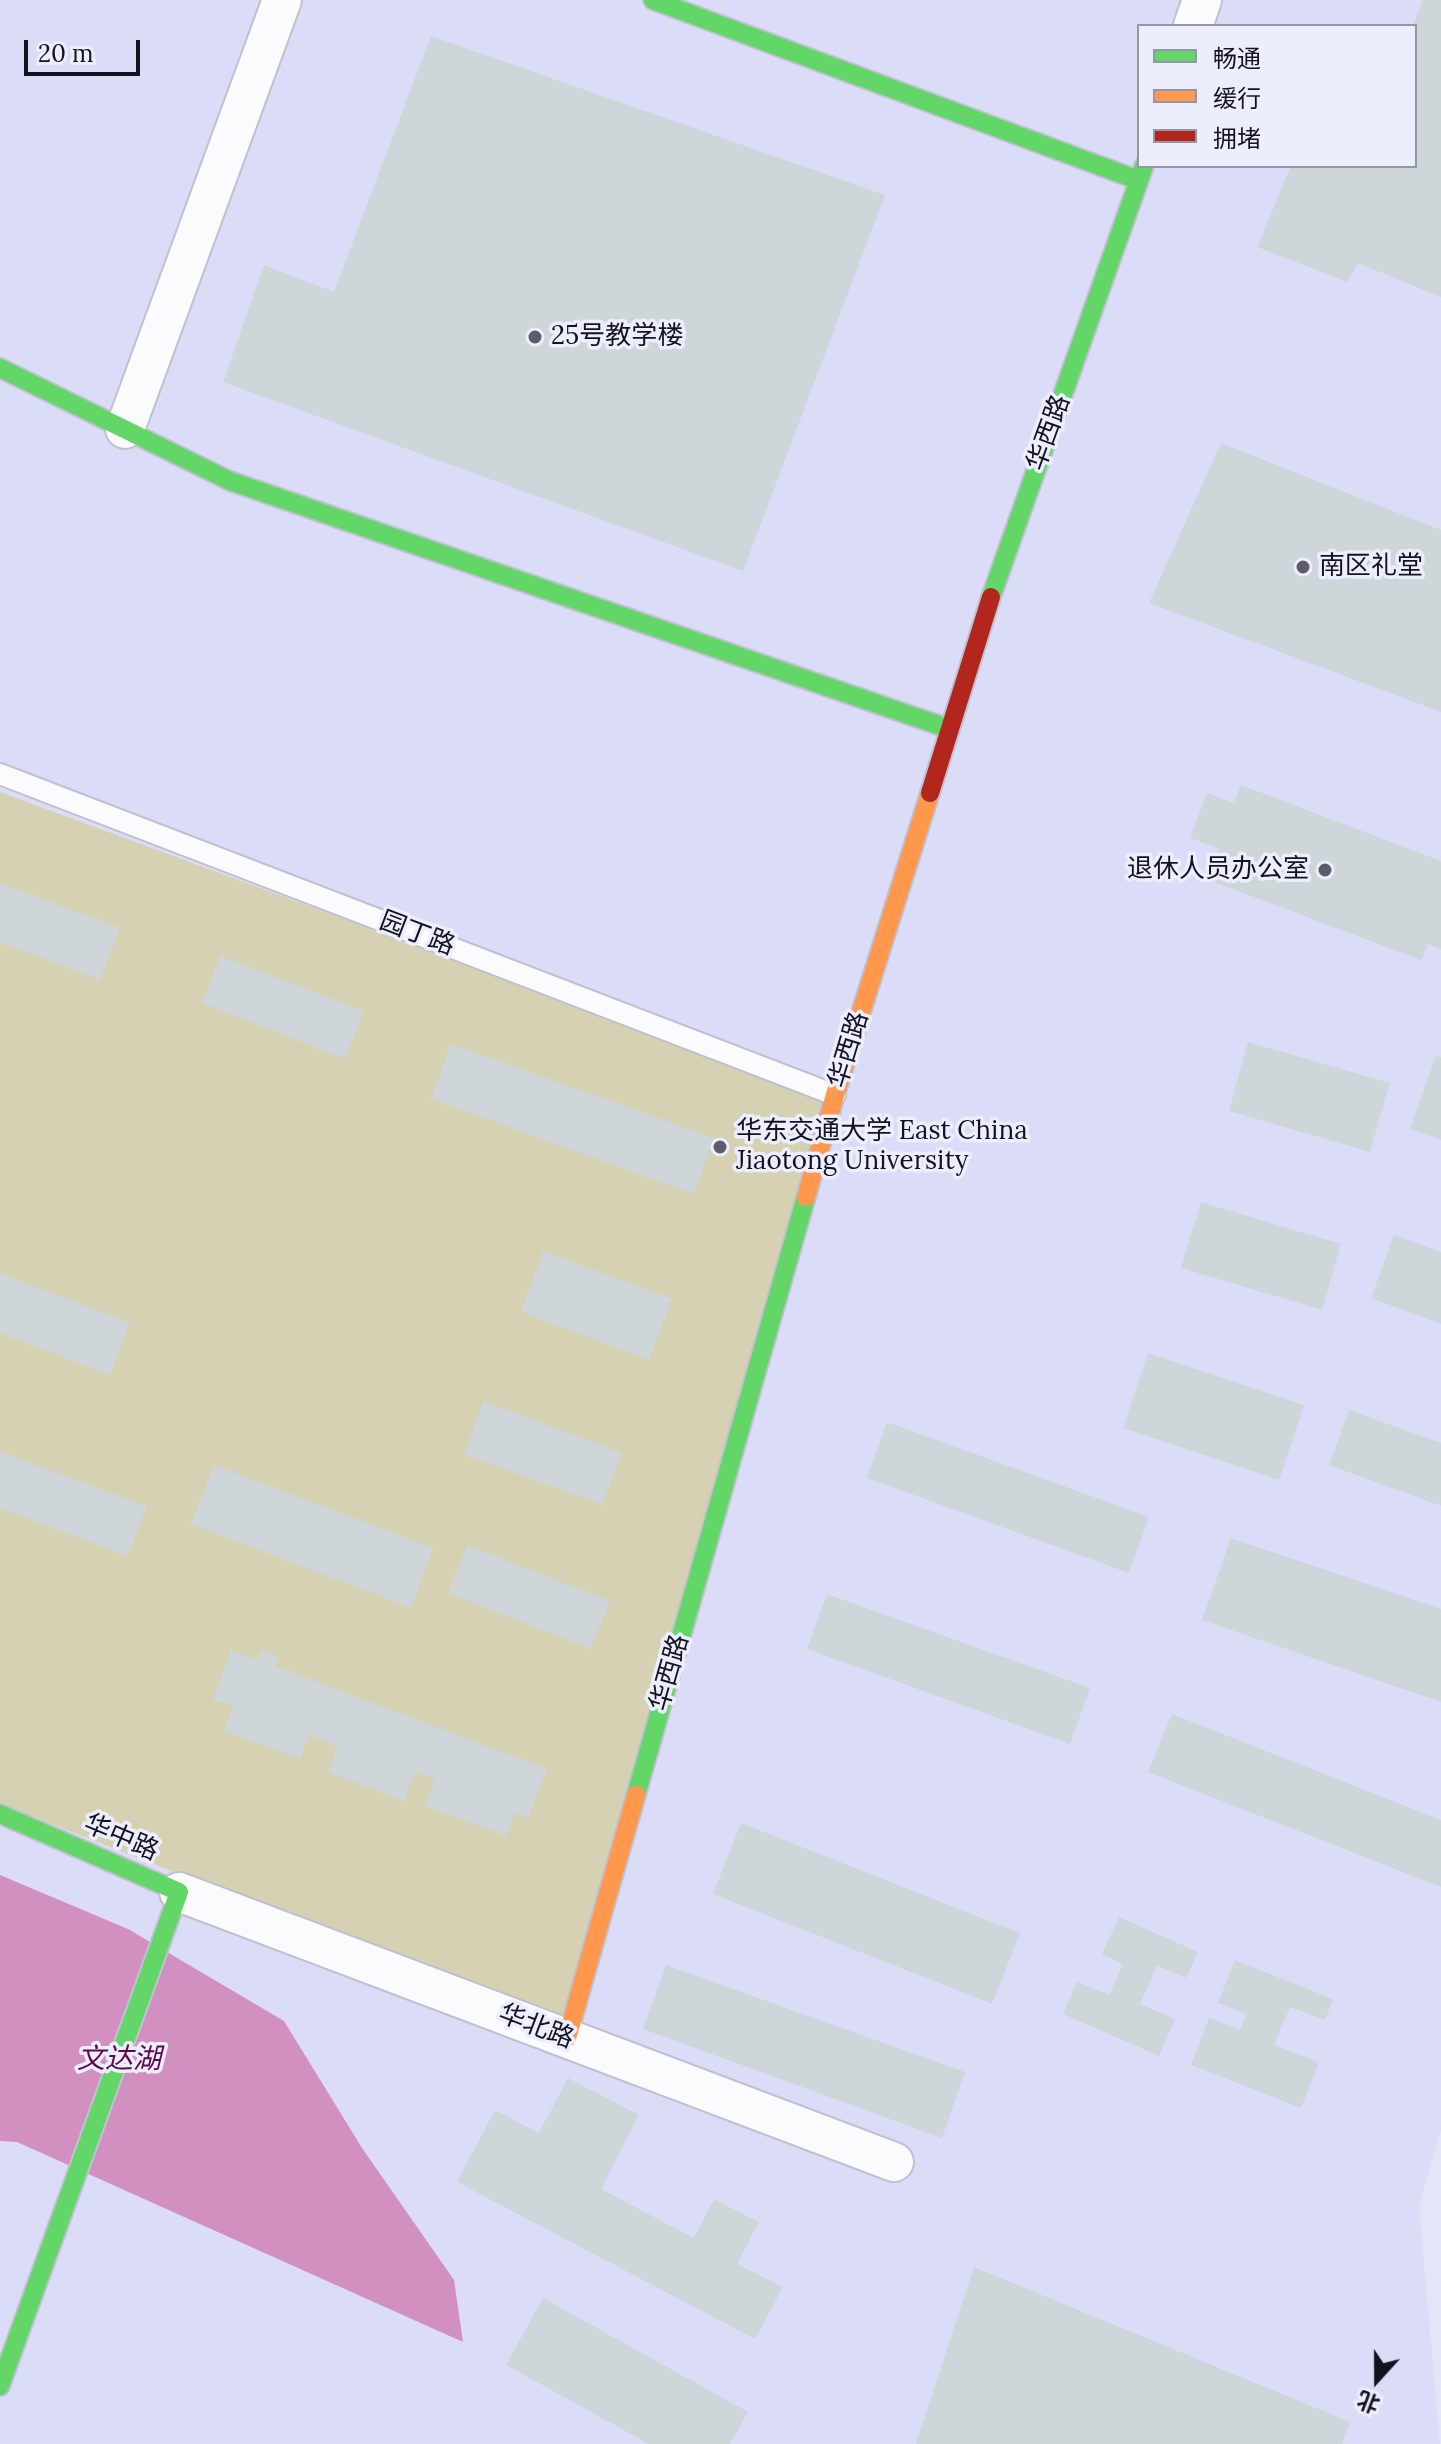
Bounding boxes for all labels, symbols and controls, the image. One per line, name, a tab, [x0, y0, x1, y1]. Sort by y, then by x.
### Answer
scale bar	[28, 24, 144, 74]
legend	[1137, 24, 1417, 168]
text: 20 m	[38, 38, 94, 69]
text: 畅通	[1213, 43, 1261, 74]
text: 缓行	[1213, 83, 1261, 114]
text: 拥堵	[1213, 123, 1261, 154]
place label: 25号教学楼	[551, 321, 683, 353]
marker: 25号教学楼	[526, 328, 544, 346]
street label: 华西路	[1021, 391, 1077, 475]
place label: 南区礼堂	[1319, 551, 1423, 583]
marker: 南区礼堂	[1294, 558, 1312, 576]
place label: 退休人员办公室	[1127, 854, 1309, 886]
marker: 退休人员办公室	[1316, 861, 1334, 879]
street label: 园丁路	[375, 905, 459, 963]
street label: 华西路	[823, 1008, 875, 1092]
place label: 华东交通大学 East China Jiaotong University	[736, 1116, 1028, 1178]
marker: 华东交通大学 East China Jiaotong University	[711, 1138, 729, 1156]
street label: 华西路	[644, 1631, 696, 1715]
street label: 华中路	[79, 1808, 163, 1868]
street label: 华北路	[494, 1998, 578, 2056]
water label: 文达湖	[77, 2043, 161, 2077]
north arrow	[1337, 2340, 1417, 2420]
text: 北	[1353, 2385, 1384, 2419]

